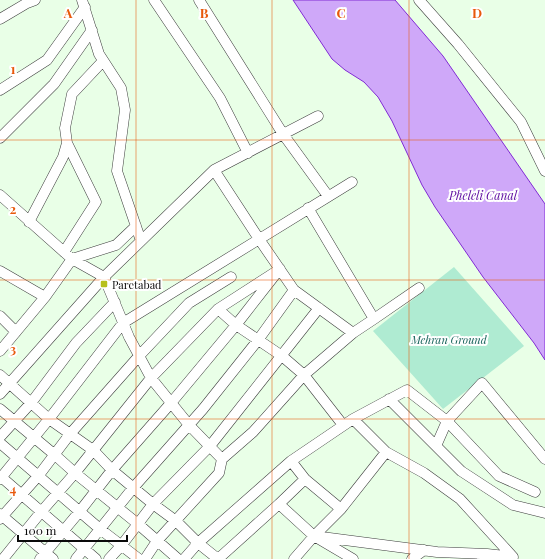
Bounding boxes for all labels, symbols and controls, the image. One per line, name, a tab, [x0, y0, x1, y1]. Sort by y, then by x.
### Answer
text: A	[63, 4, 73, 21]
text: B	[200, 4, 209, 21]
text: C	[336, 4, 346, 21]
text: D	[472, 4, 482, 21]
text: 1	[11, 60, 16, 77]
water label: Pheleli Canal	[448, 187, 518, 203]
text: 2	[10, 200, 17, 217]
place label: Paretabad	[112, 277, 162, 292]
marker: Paretabad	[99, 279, 109, 289]
park label: Mehran Ground	[410, 332, 488, 347]
text: 3	[10, 340, 16, 357]
text: 4	[10, 480, 17, 497]
scale bar	[18, 517, 127, 543]
text: 100 m	[24, 522, 57, 538]

